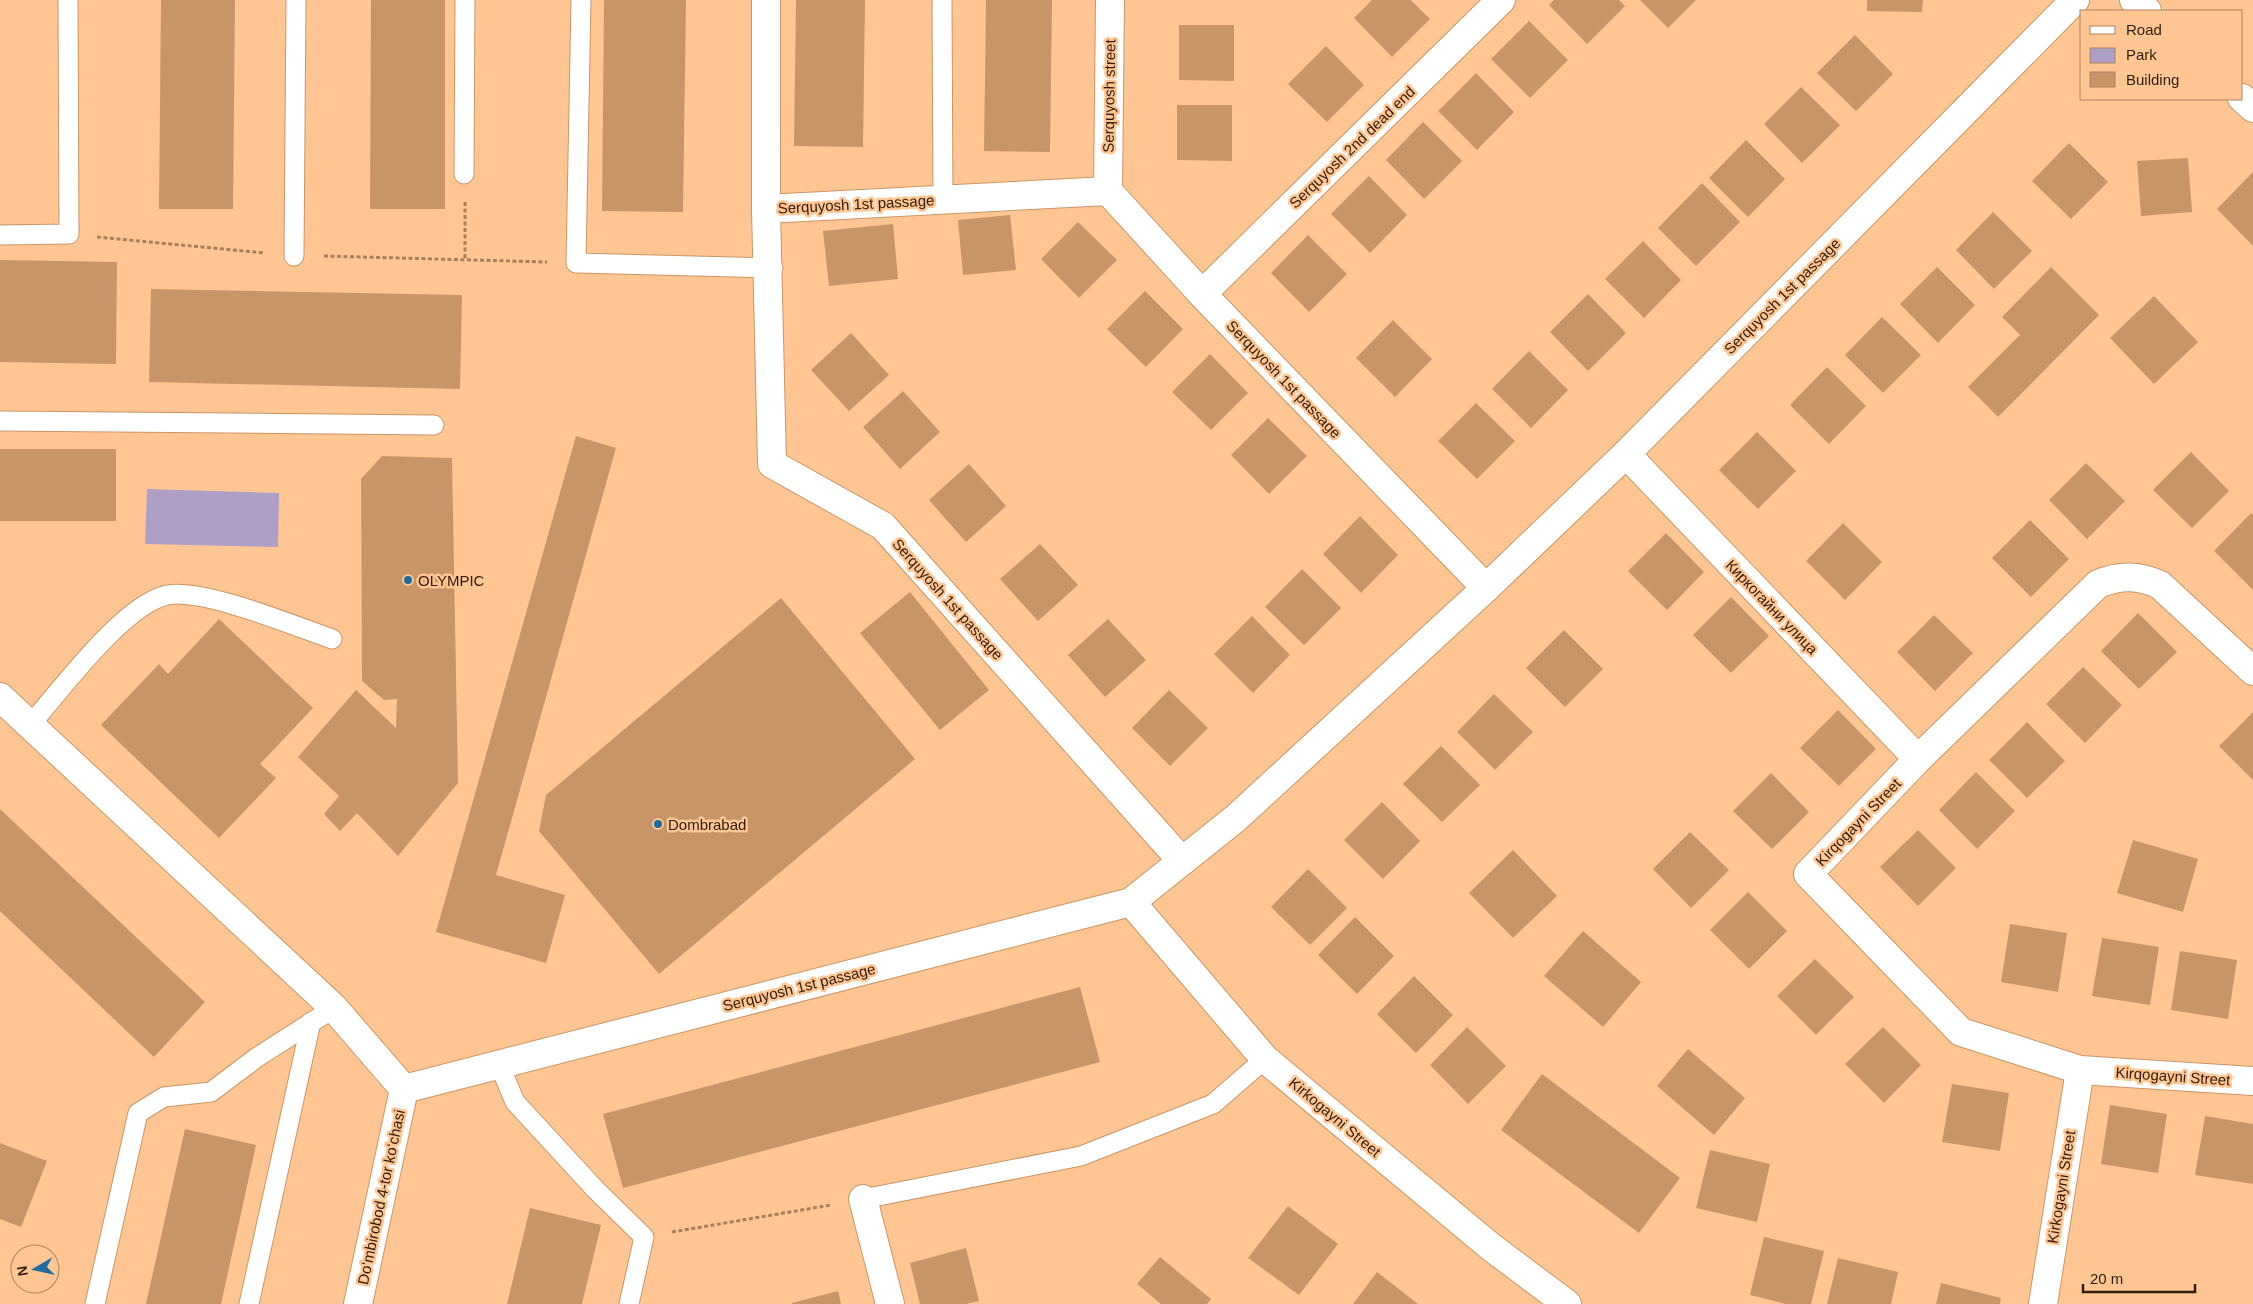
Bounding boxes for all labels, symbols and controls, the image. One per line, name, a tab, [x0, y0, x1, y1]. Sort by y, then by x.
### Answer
legend	[2080, 10, 2243, 100]
text: Road	[2126, 21, 2162, 38]
street label: Serquyosh street	[1100, 38, 1119, 153]
text: Park	[2126, 46, 2157, 63]
text: Building	[2126, 71, 2179, 88]
street label: Serquyosh 2nd dead end	[1286, 83, 1418, 211]
street label: Serquyosh 1st passage	[777, 191, 935, 217]
street label: Serquyosh 1st passage	[1721, 235, 1843, 357]
street label: Serquyosh 1st passage	[1223, 317, 1345, 441]
street label: Serquyosh 1st passage	[889, 535, 1007, 663]
street label: Киркогайни улица	[1723, 556, 1822, 658]
place label: OLYMPIC	[418, 572, 485, 589]
marker: OLYMPIC	[402, 574, 414, 586]
street label: Kirqogayni Street	[1812, 774, 1905, 869]
place label: Dombrabad	[668, 816, 746, 833]
marker: Dombrabad	[652, 818, 664, 830]
street label: Serquyosh 1st passage	[721, 960, 877, 1014]
street label: Kirqogayni Street	[2115, 1064, 2232, 1089]
street label: Kirkogayni Street	[1286, 1074, 1385, 1161]
street label: Doʻmbirobod 4-tor koʻchasi	[354, 1108, 408, 1286]
street label: Kirkogayni Street	[2044, 1128, 2078, 1245]
north arrow	[10, 1244, 60, 1294]
scale bar	[2083, 1262, 2196, 1294]
text: N	[13, 1265, 31, 1277]
text: 20 m	[2090, 1270, 2123, 1287]

